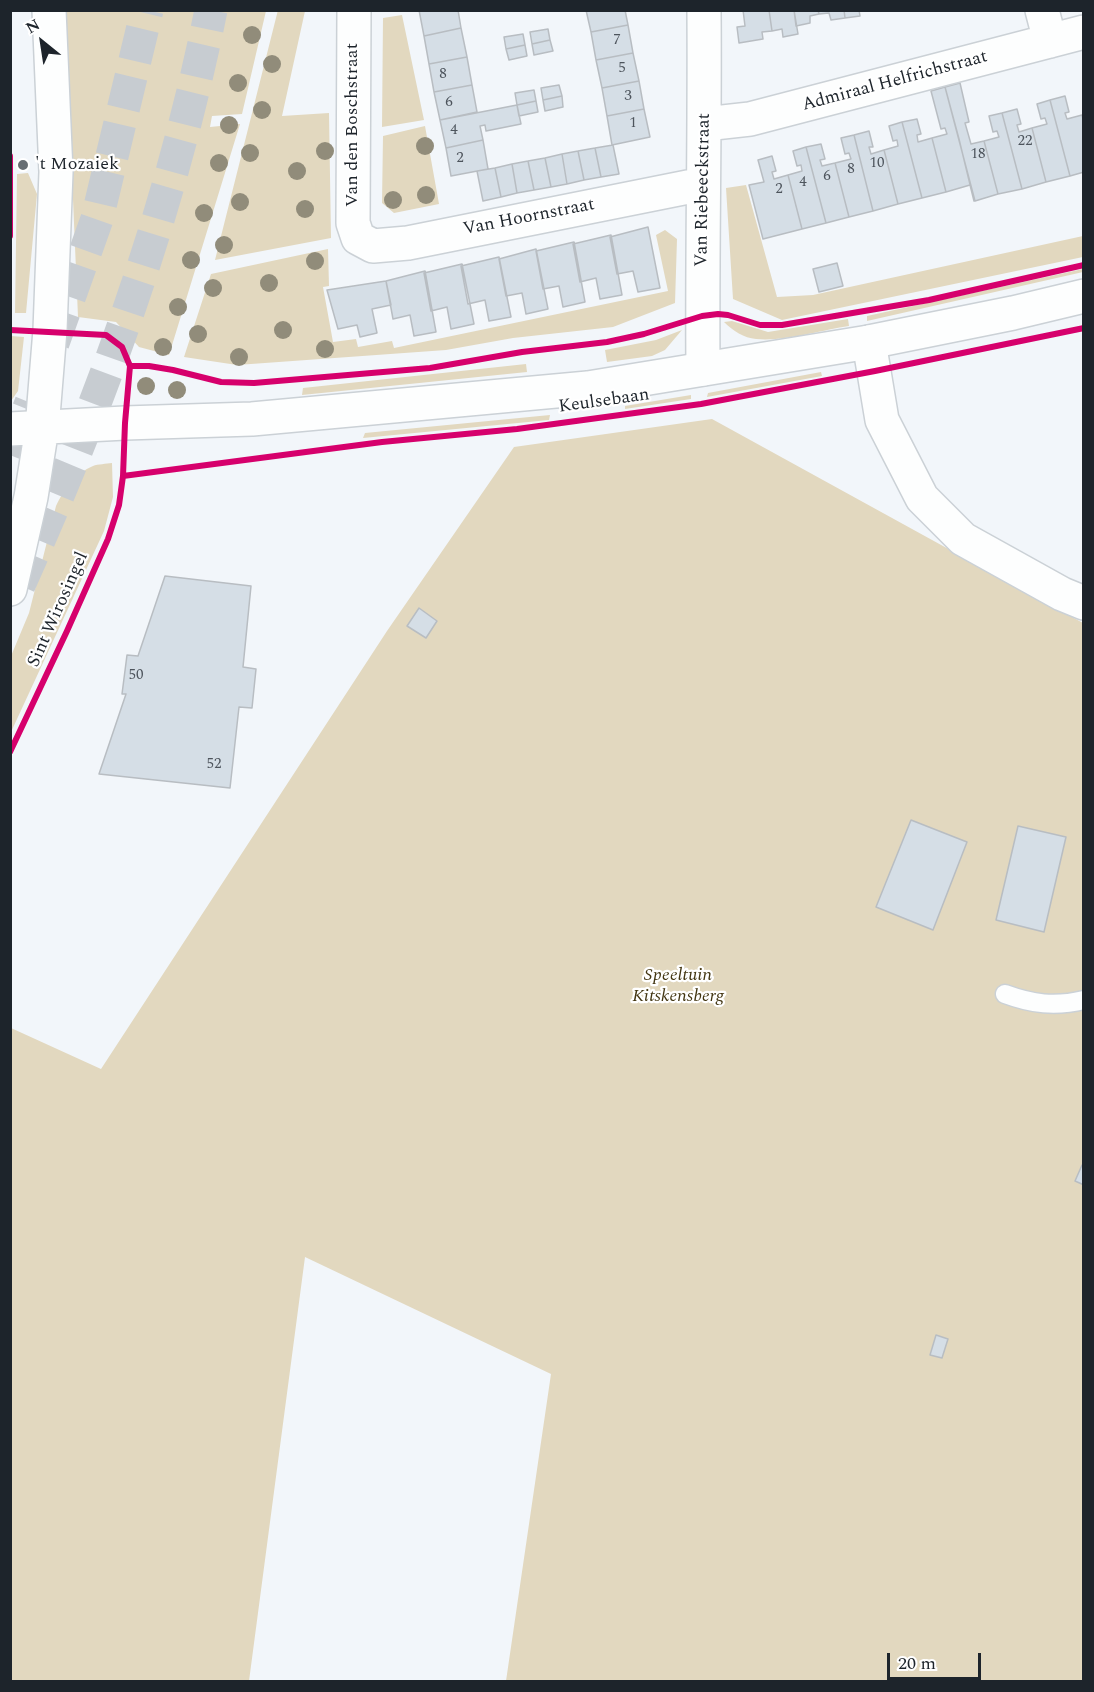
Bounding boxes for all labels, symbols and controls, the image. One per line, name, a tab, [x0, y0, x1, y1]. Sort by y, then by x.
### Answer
north arrow	[12, 12, 72, 72]
text: N	[21, 13, 45, 40]
house number: 7	[613, 32, 621, 50]
street label: Van den Boschstraat	[342, 43, 364, 207]
street label: Admiraal Helfrichstraat	[800, 47, 990, 117]
house number: 5	[618, 60, 626, 78]
house number: 8	[439, 66, 447, 84]
house number: 3	[624, 88, 632, 106]
house number: 6	[445, 94, 453, 112]
street label: Van Riebeeckstraat	[692, 113, 716, 267]
house number: 1	[629, 115, 637, 133]
house number: 4	[450, 122, 458, 140]
house number: 22	[1018, 133, 1032, 151]
house number: 18	[971, 146, 985, 164]
house number: 2	[456, 150, 464, 168]
place label: 't Mozaiek	[35, 154, 119, 176]
house number: 10	[870, 155, 884, 173]
marker: 't Mozaiek	[16, 158, 30, 172]
house number: 8	[847, 161, 855, 179]
house number: 6	[823, 168, 831, 186]
house number: 4	[799, 174, 807, 192]
house number: 2	[775, 181, 783, 199]
street label: Van Hoornstraat	[461, 195, 597, 241]
street label: Keulsebaan	[557, 385, 651, 419]
street label: Sint Wirosingel	[24, 549, 94, 671]
house number: 50	[129, 667, 143, 685]
house number: 52	[207, 756, 221, 774]
park label: Speeltuin Kitskensberg	[632, 965, 724, 1008]
scale bar	[890, 1641, 984, 1679]
text: 20 m	[898, 1650, 936, 1677]

